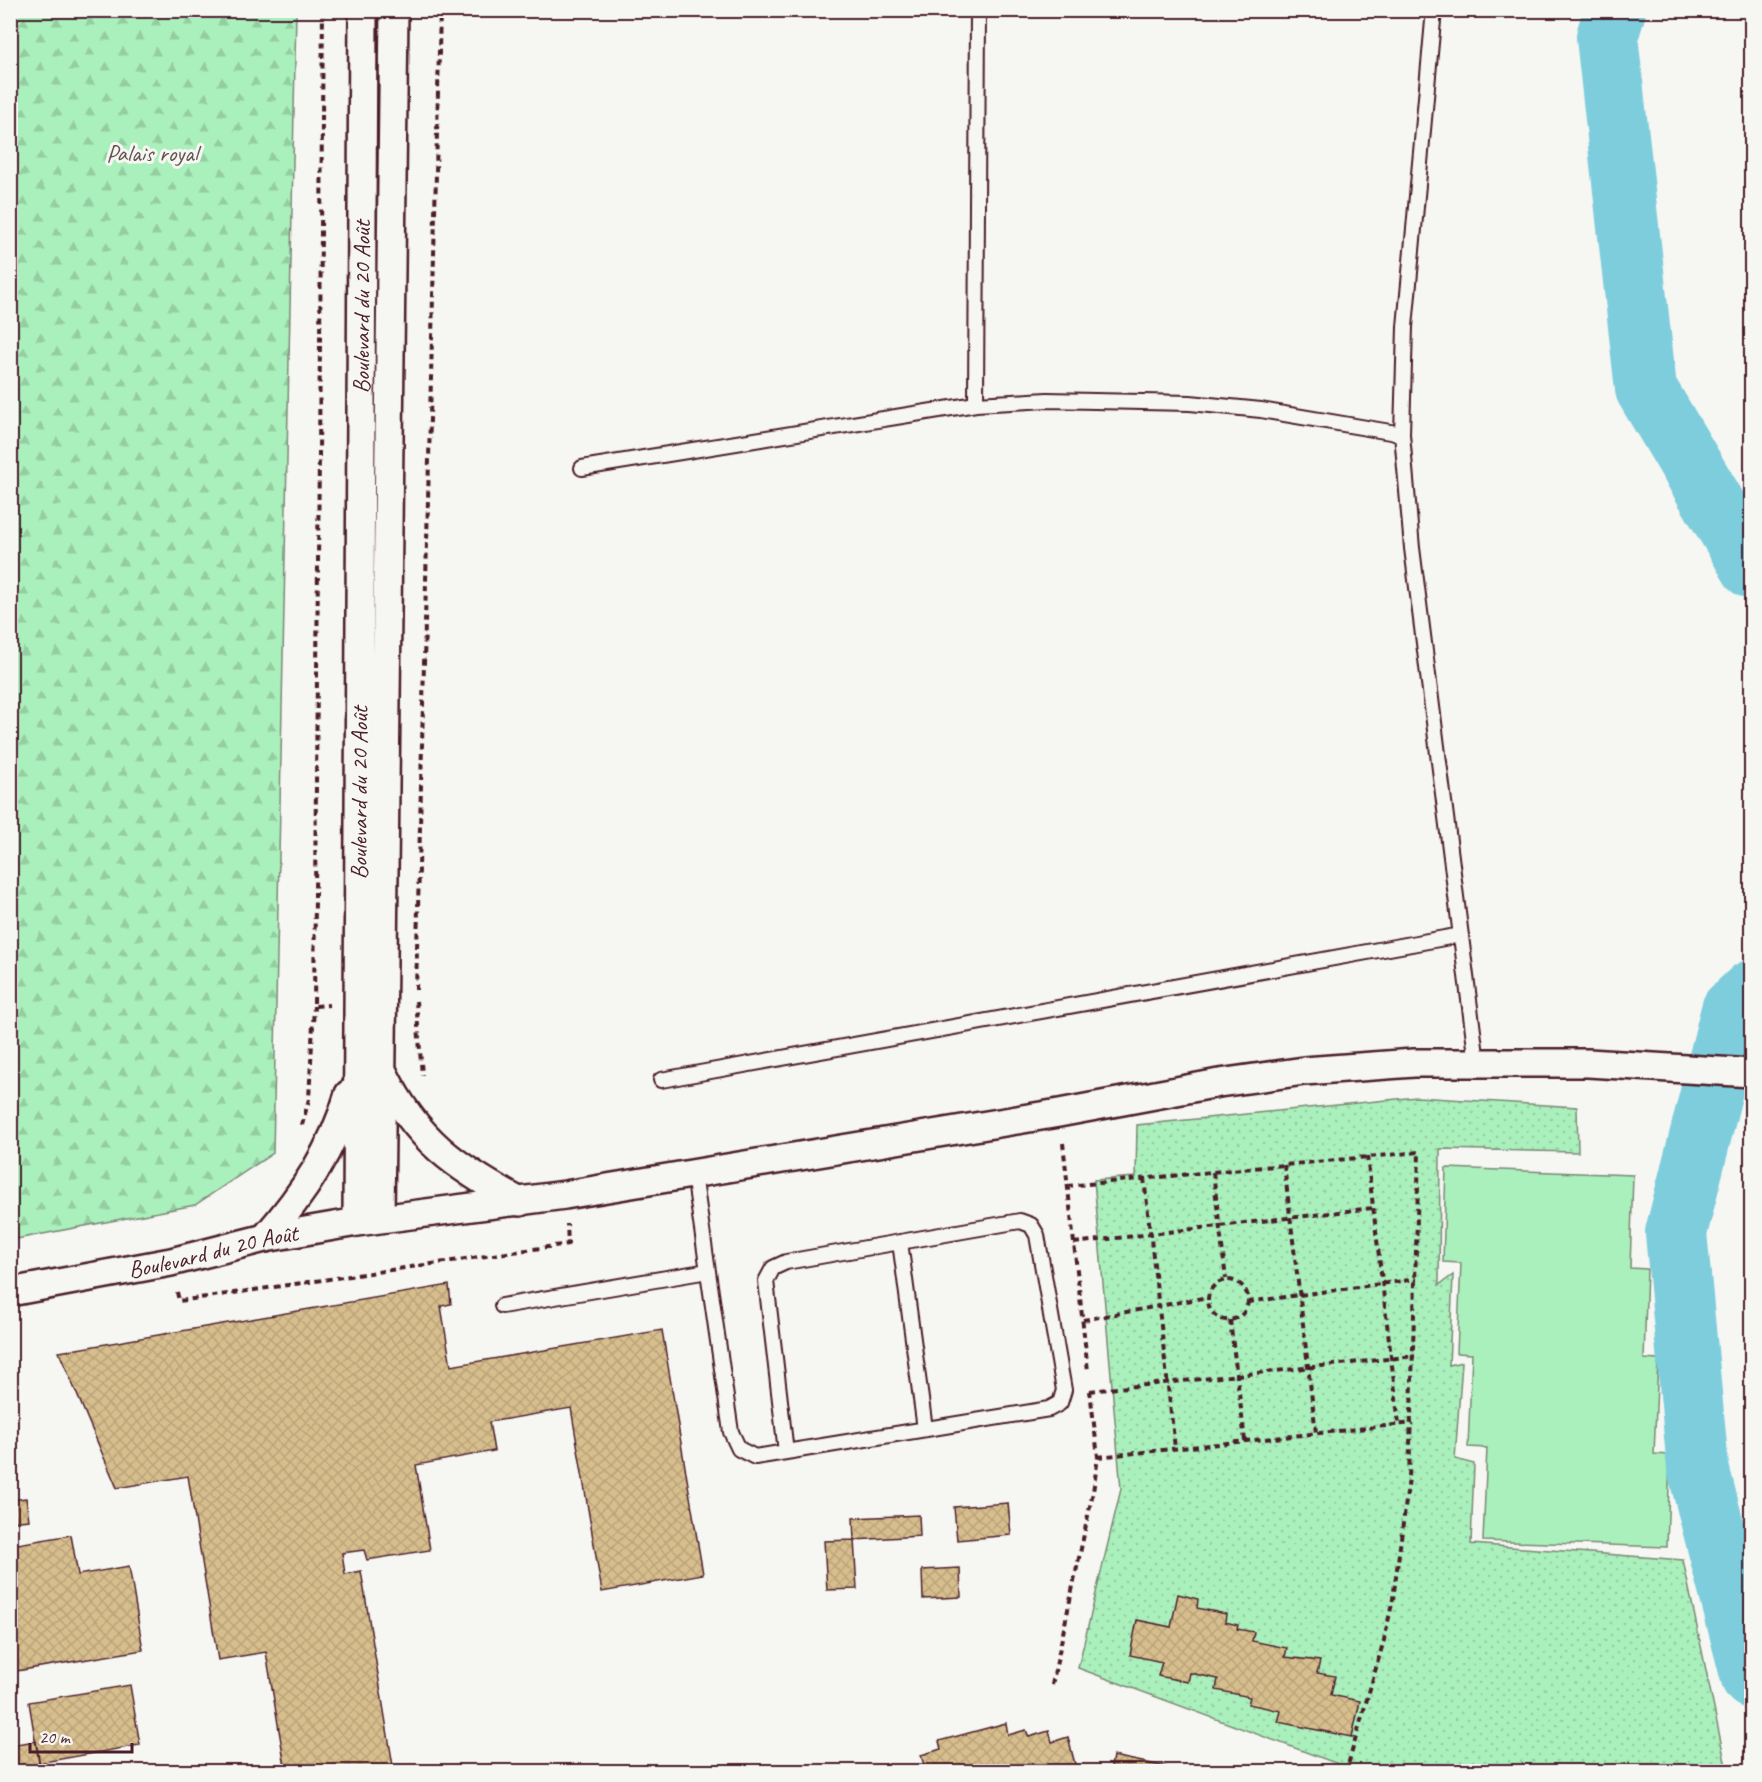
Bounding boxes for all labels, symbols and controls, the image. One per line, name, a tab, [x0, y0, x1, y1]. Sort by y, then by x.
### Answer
park label: Palais royal	[106, 138, 202, 168]
street label: Boulevard du 20 Août	[346, 218, 377, 394]
street label: Boulevard du 20 Août	[344, 704, 375, 880]
street label: Boulevard du 20 Août	[126, 1217, 302, 1285]
scale bar	[30, 1716, 132, 1754]
text: 20 m	[39, 1726, 72, 1748]

